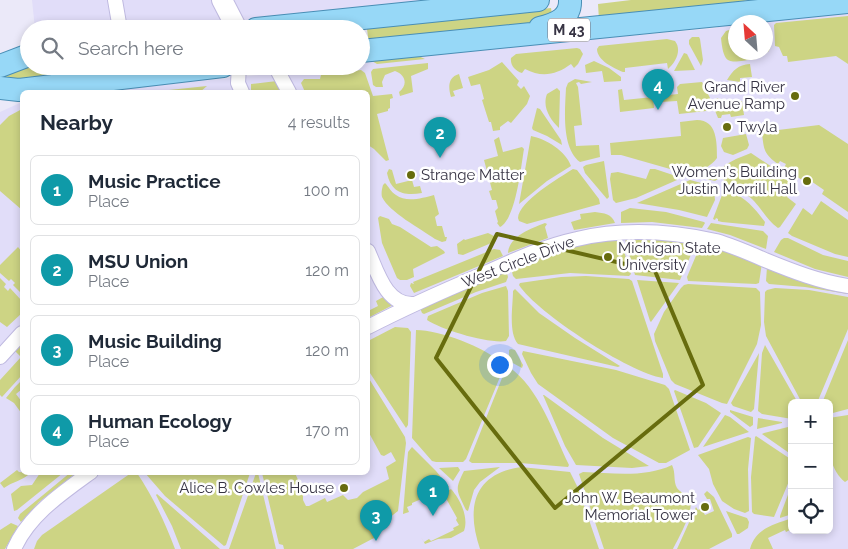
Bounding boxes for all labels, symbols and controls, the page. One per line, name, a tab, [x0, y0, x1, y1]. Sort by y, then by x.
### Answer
north arrow	[728, 15, 773, 60]
road number: M 43	[548, 18, 590, 42]
search box	[20, 20, 370, 75]
icon: search	[38, 34, 66, 62]
text: Search here	[78, 37, 184, 59]
pin: 4	[642, 69, 674, 110]
place label: Grand River Avenue Ramp	[688, 78, 786, 113]
marker: Grand River Avenue Ramp	[789, 90, 801, 102]
text: Nearby	[40, 110, 113, 135]
text: 4 results	[288, 113, 350, 132]
pin: 2	[424, 117, 456, 158]
place label: Twyla	[737, 118, 778, 136]
marker: Twyla	[721, 121, 733, 133]
place label: Women's Building Justin Morrill Hall	[671, 163, 798, 198]
place label: Strange Matter	[421, 166, 525, 184]
marker: Strange Matter	[405, 169, 417, 181]
text: Music Practice	[88, 170, 221, 192]
marker: Women's Building Justin Morrill Hall	[801, 175, 813, 187]
text: 1	[53, 181, 61, 200]
text: 100 m	[304, 181, 349, 200]
text: Place	[88, 192, 129, 211]
street label: West Circle Drive	[459, 232, 577, 292]
place label: Michigan State University	[618, 239, 721, 274]
text: MSU Union	[88, 250, 188, 272]
marker: Michigan State University	[602, 251, 614, 263]
text: 2	[52, 261, 62, 280]
text: 120 m	[305, 261, 349, 280]
text: Place	[88, 272, 129, 291]
text: Music Building	[88, 330, 222, 352]
text: 3	[53, 341, 61, 360]
text: 120 m	[305, 341, 349, 360]
text: Place	[88, 352, 129, 371]
your location	[487, 352, 513, 378]
map controls	[788, 399, 833, 534]
button: +	[788, 399, 833, 444]
text: Human Ecology	[88, 410, 232, 432]
text: 4	[52, 421, 62, 440]
text: 170 m	[305, 421, 349, 440]
text: Place	[88, 432, 129, 451]
button: −	[788, 444, 833, 489]
pin: 1	[417, 475, 449, 516]
place label: Alice B. Cowles House	[179, 479, 334, 497]
marker: Alice B. Cowles House	[338, 482, 350, 494]
place label: John W. Beaumont Memorial Tower	[565, 489, 696, 524]
button: locate	[788, 489, 833, 534]
pin: 3	[360, 500, 392, 541]
marker: John W. Beaumont Memorial Tower	[699, 501, 711, 513]

